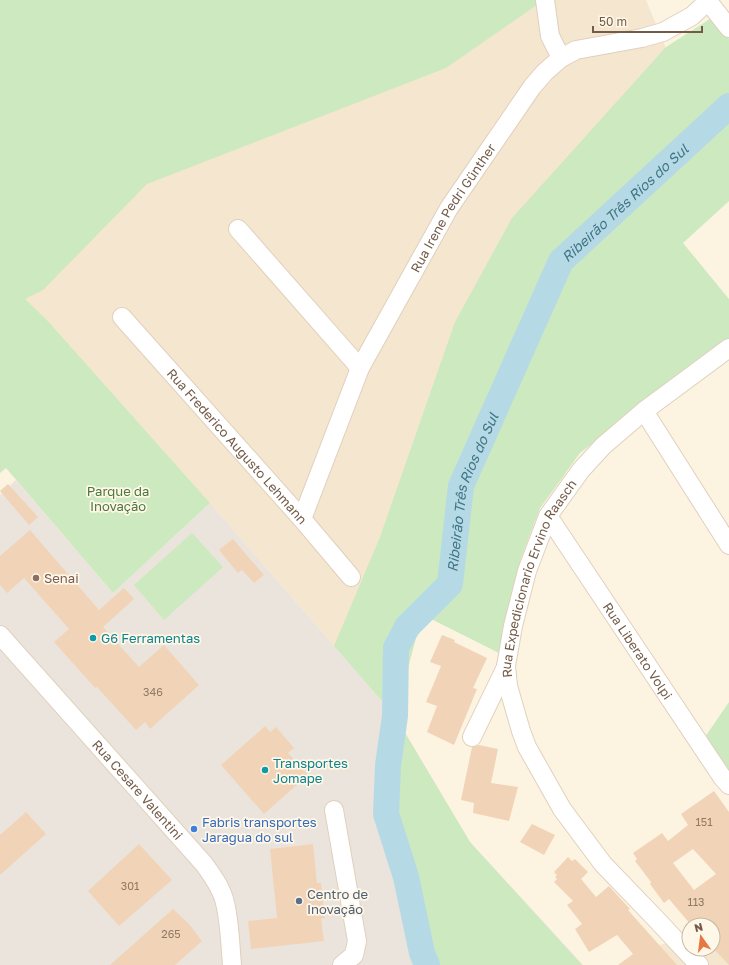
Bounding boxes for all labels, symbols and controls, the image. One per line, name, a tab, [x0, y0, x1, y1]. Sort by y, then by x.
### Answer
scale bar	[593, 8, 702, 34]
text: 50 m	[599, 14, 627, 29]
street label: Rua Irene Pedri Günther	[407, 140, 499, 275]
water label: Ribeirão Três Rios do Sul	[558, 140, 692, 265]
street label: Rua Frederico Augusto Lehmann	[164, 365, 310, 527]
water label: Ribeirão Três Rios do Sul	[443, 409, 501, 573]
street label: Rua Expedicionario Ervino Raasch	[498, 476, 580, 679]
park label: Parque da Inovação	[87, 483, 149, 514]
place label: Senai	[44, 570, 79, 586]
marker: Senai	[31, 573, 41, 583]
street label: Rua Liberato Volpi	[600, 599, 676, 702]
place label: G6 Ferramentas	[101, 630, 200, 646]
marker: G6 Ferramentas	[88, 633, 98, 643]
house number: 346	[143, 685, 163, 698]
street label: Rua Cesare Valentini	[89, 736, 186, 843]
place label: Transportes Jomape	[273, 755, 348, 786]
marker: Transportes Jomape	[260, 765, 270, 775]
place label: Fabris transportes Jaragua do sul	[202, 814, 317, 845]
house number: 151	[695, 815, 713, 828]
marker: Fabris transportes Jaragua do sul	[189, 824, 199, 834]
house number: 301	[121, 879, 139, 892]
place label: Centro de Inovação	[307, 886, 368, 917]
house number: 113	[687, 895, 705, 908]
marker: Centro de Inovação	[294, 896, 304, 906]
north arrow	[681, 917, 721, 957]
text: N	[693, 919, 704, 934]
house number: 265	[161, 927, 181, 940]

